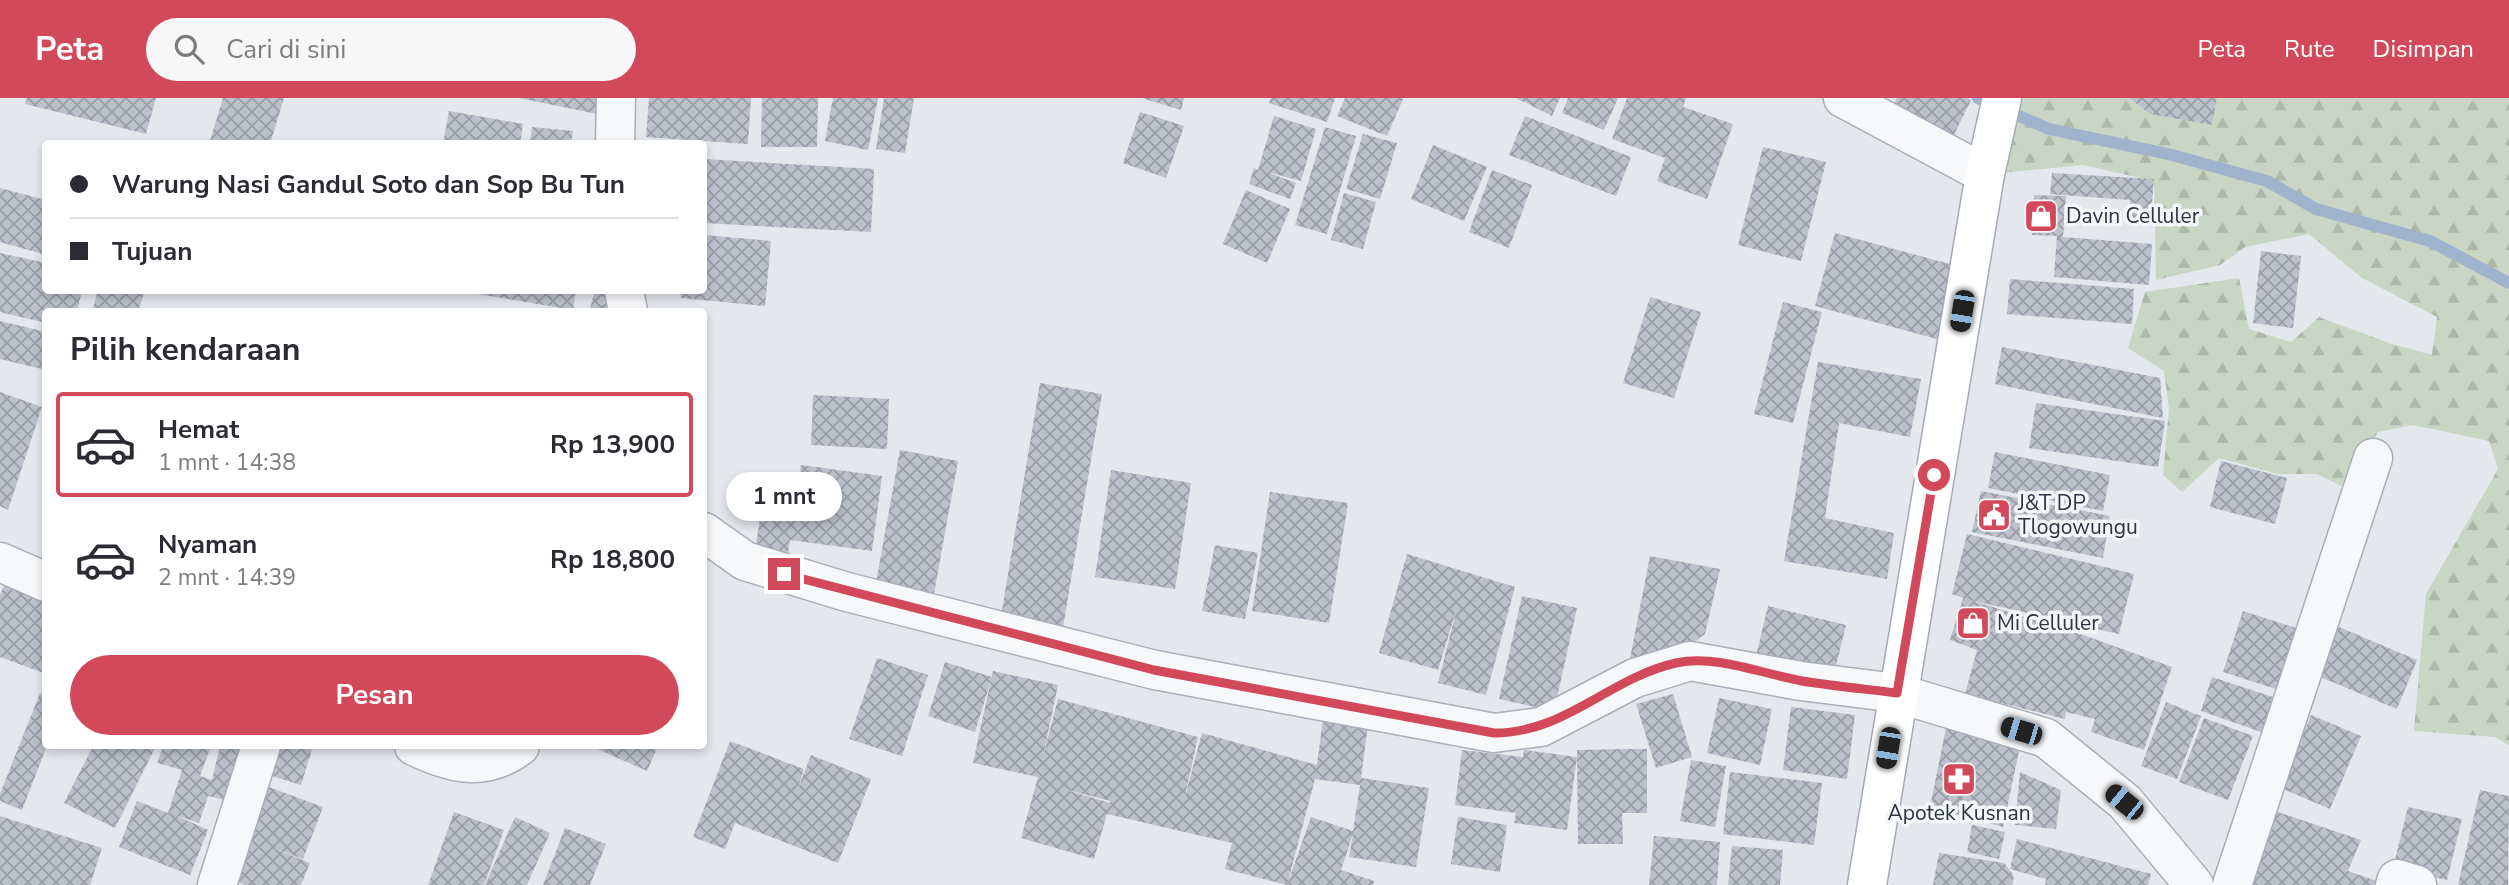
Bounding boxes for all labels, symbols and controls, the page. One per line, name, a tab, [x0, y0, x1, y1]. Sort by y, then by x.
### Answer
search box	[146, 18, 636, 81]
text: Peta	[35, 27, 104, 72]
icon: search	[170, 30, 208, 68]
text: Cari di sini	[226, 32, 346, 67]
text: Peta	[2197, 33, 2246, 65]
text: Rute	[2284, 33, 2335, 65]
text: Disimpan	[2373, 33, 2474, 65]
text: Warung Nasi Gandul Soto dan Sop Bu Tun	[112, 167, 625, 202]
shop icon: Davin Celluler	[2022, 197, 2060, 235]
place label: Davin Celluler	[2066, 202, 2200, 230]
text: Tujuan	[112, 234, 192, 269]
car	[1949, 289, 1976, 333]
text: Pilih kendaraan	[70, 328, 300, 371]
text: Hemat	[158, 412, 239, 447]
icon: car	[74, 413, 137, 476]
text: Rp 13,900	[550, 427, 675, 462]
text: 1 mnt · 14:38	[158, 447, 296, 478]
route start	[1918, 459, 1950, 491]
callout: 1 mnt	[726, 472, 842, 522]
text: 1 mnt	[753, 481, 815, 512]
place label: J&T DP Tlogowungu	[2017, 489, 2138, 541]
public building icon: J&T DP Tlogowungu	[1975, 496, 2013, 534]
text: Nyaman	[158, 527, 257, 562]
icon: car	[74, 528, 137, 591]
text: Rp 18,800	[550, 542, 675, 577]
route end	[768, 558, 800, 590]
text: 2 mnt · 14:39	[158, 562, 296, 593]
shop icon: Mi Celluler	[1954, 604, 1992, 642]
place label: Mi Celluler	[1997, 609, 2099, 637]
button: Pesan	[70, 655, 679, 735]
car	[1998, 715, 2045, 747]
car	[1875, 726, 1902, 770]
pharmacy icon: Apotek Kusnan	[1940, 760, 1978, 798]
car	[2102, 781, 2147, 823]
place label: Apotek Kusnan	[1887, 799, 2031, 827]

